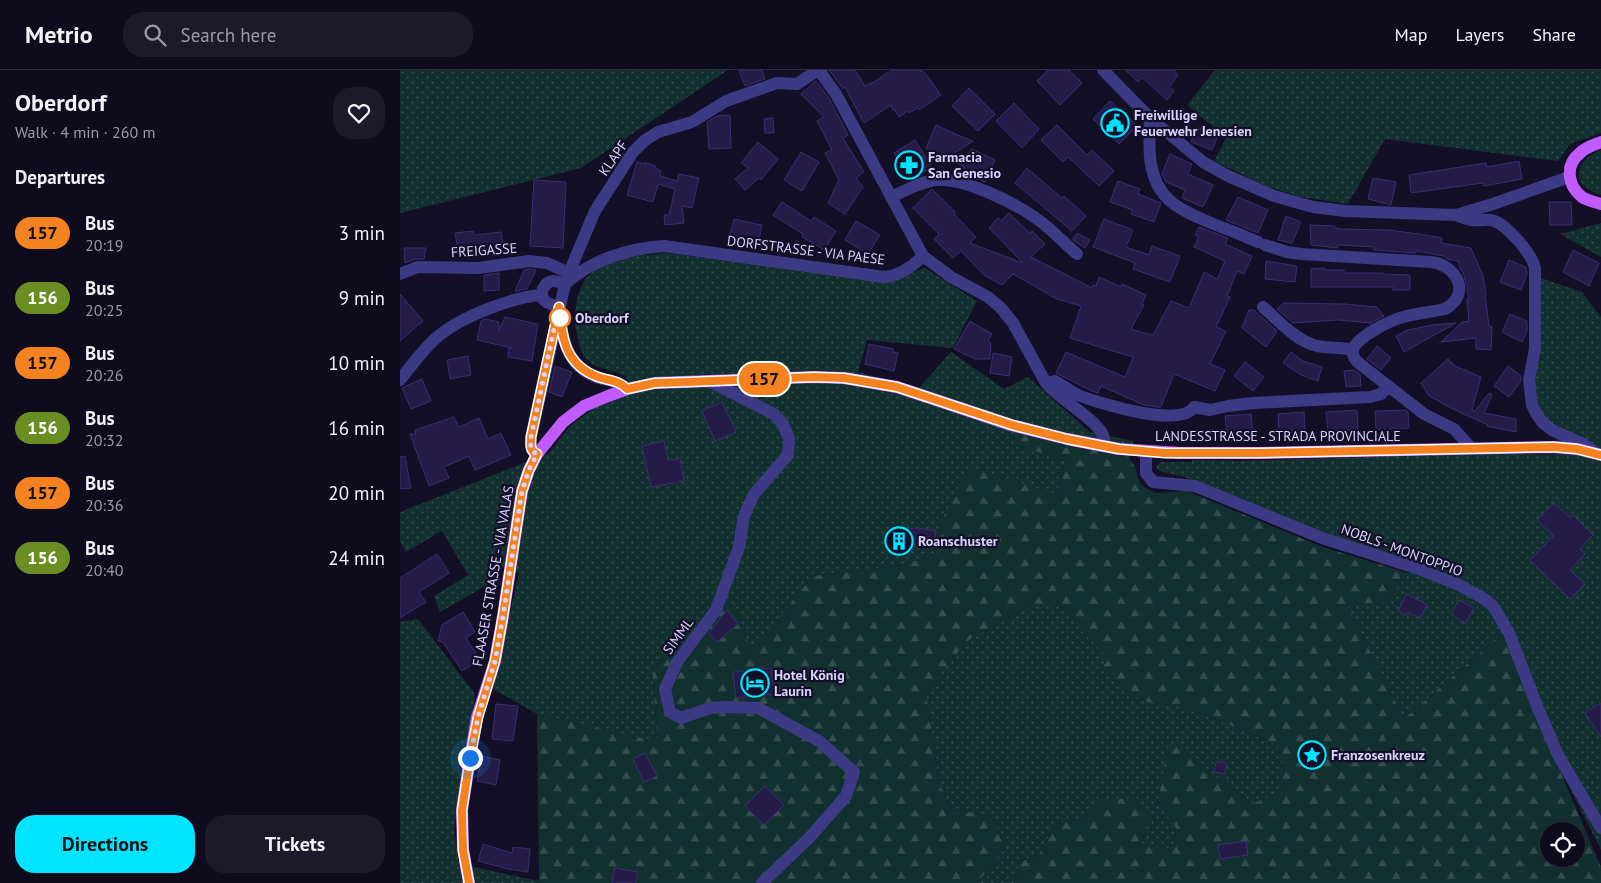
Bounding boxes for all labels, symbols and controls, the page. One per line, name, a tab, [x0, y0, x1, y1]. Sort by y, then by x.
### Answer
search box	[123, 12, 473, 57]
text: Metrio	[25, 19, 93, 50]
icon: search	[141, 21, 169, 49]
text: Search here	[181, 23, 276, 47]
text: Map	[1395, 23, 1427, 46]
text: Layers	[1455, 23, 1504, 46]
text: Share	[1532, 23, 1576, 46]
text: Oberdorf	[15, 87, 107, 118]
button: heart	[333, 87, 385, 139]
place label: Freiwillige Feuerwehr Jenesien	[1134, 106, 1252, 140]
public building icon: Freiwillige Feuerwehr Jenesien	[1100, 108, 1130, 138]
text: Walk · 4 min · 260 m	[15, 122, 155, 142]
street label: KLAPF	[594, 137, 632, 179]
place label: Farmacia San Genesio	[928, 148, 1001, 182]
pharmacy icon: Farmacia San Genesio	[894, 150, 924, 180]
text: Departures	[15, 165, 105, 189]
text: Bus	[85, 211, 114, 235]
text: 157	[27, 221, 58, 244]
text: 3 min	[339, 221, 385, 245]
street label: DORFSTRASSE - VIA PAESE	[726, 231, 886, 269]
text: 20:19	[85, 235, 123, 255]
street label: FREIGASSE	[450, 239, 518, 261]
text: Bus	[85, 276, 114, 300]
text: 156	[27, 286, 58, 309]
text: 9 min	[339, 286, 385, 310]
text: 20:25	[85, 300, 123, 320]
marker: Oberdorf	[549, 307, 571, 329]
place label: Oberdorf	[575, 309, 630, 327]
text: Bus	[85, 341, 114, 365]
text: 157	[27, 351, 58, 374]
text: 10 min	[328, 351, 385, 375]
line badge: 157	[735, 363, 793, 395]
text: 20:26	[85, 365, 123, 385]
text: 157	[749, 367, 779, 390]
text: Bus	[85, 406, 114, 430]
text: 156	[27, 416, 58, 439]
text: 16 min	[328, 416, 385, 440]
street label: LANDESSTRASSE - STRADA PROVINCIALE	[1155, 427, 1401, 445]
text: 20:32	[85, 430, 123, 450]
text: Bus	[85, 471, 114, 495]
text: 157	[27, 481, 58, 504]
text: 20 min	[328, 481, 385, 505]
street label: FLAASER STRASSE - VIA VALAS	[468, 484, 518, 668]
text: 20:36	[85, 495, 123, 515]
street label: NOBLS - MONTOPPIO	[1339, 520, 1465, 580]
building icon: Roanschuster	[884, 526, 914, 556]
place label: Roanschuster	[918, 532, 998, 550]
text: Bus	[85, 536, 114, 560]
text: 156	[27, 546, 58, 569]
text: 24 min	[328, 546, 385, 570]
text: 20:40	[85, 560, 123, 580]
street label: SIMML	[659, 614, 697, 658]
place label: Hotel König Laurin	[774, 666, 845, 700]
hotel icon: Hotel König Laurin	[740, 668, 770, 698]
place icon: Franzosenkreuz	[1297, 740, 1327, 770]
your location	[458, 746, 483, 771]
place label: Franzosenkreuz	[1331, 746, 1425, 764]
button: Directions	[15, 815, 195, 873]
button: Tickets	[205, 815, 385, 873]
map controls	[1540, 822, 1585, 867]
button: locate	[1540, 822, 1585, 867]

